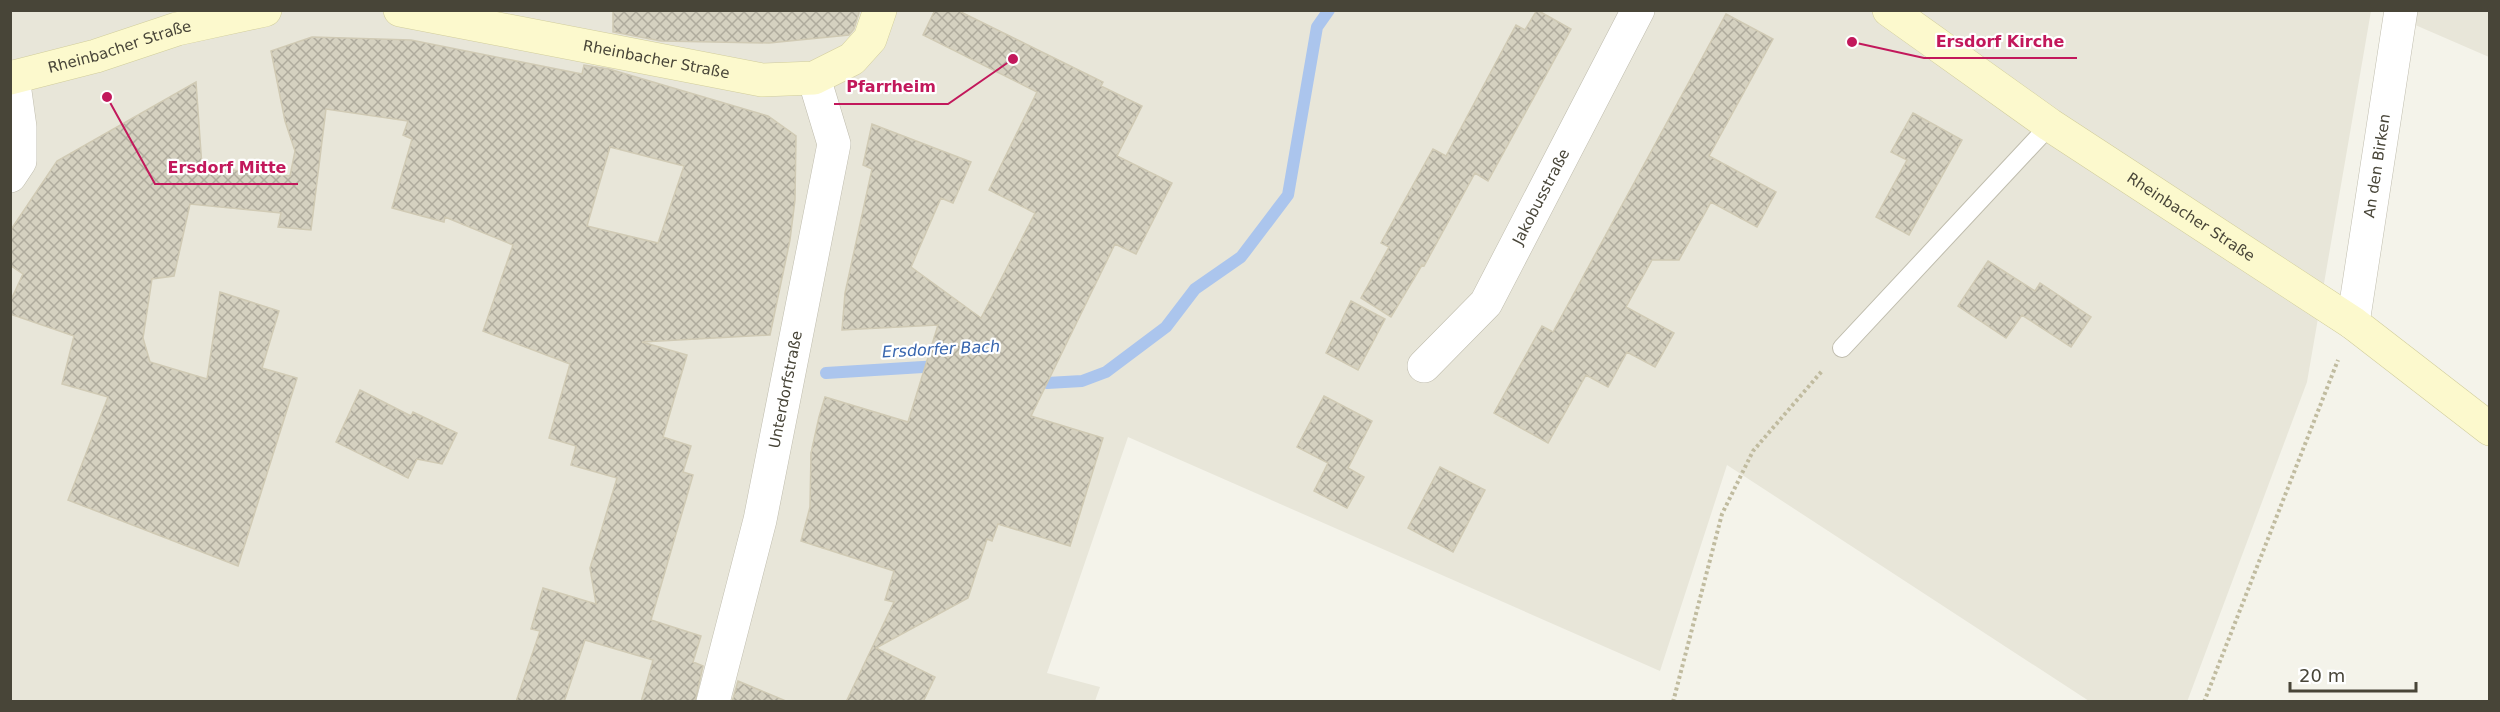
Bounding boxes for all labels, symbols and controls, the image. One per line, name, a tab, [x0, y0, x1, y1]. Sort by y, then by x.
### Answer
street label: Rheinbacher Straße	[46, 17, 193, 77]
callout: Ersdorf Kirche	[1924, 24, 2077, 58]
text: Ersdorf Kirche	[1936, 32, 2065, 51]
street label: Rheinbacher Straße	[581, 37, 731, 83]
callout: Pfarrheim	[834, 70, 948, 104]
text: Pfarrheim	[846, 77, 936, 96]
street label: An den Birken	[2360, 112, 2394, 219]
street label: Jakobusstraße	[1508, 146, 1573, 249]
callout: Ersdorf Mitte	[155, 150, 298, 184]
text: Ersdorf Mitte	[168, 158, 287, 177]
street label: Rheinbacher Straße	[2123, 169, 2258, 265]
street label: Unterdorfstraße	[765, 329, 806, 450]
water label: Ersdorfer Bach	[881, 336, 1001, 362]
scale bar	[2290, 655, 2416, 693]
text: 20 m	[2299, 665, 2345, 686]

